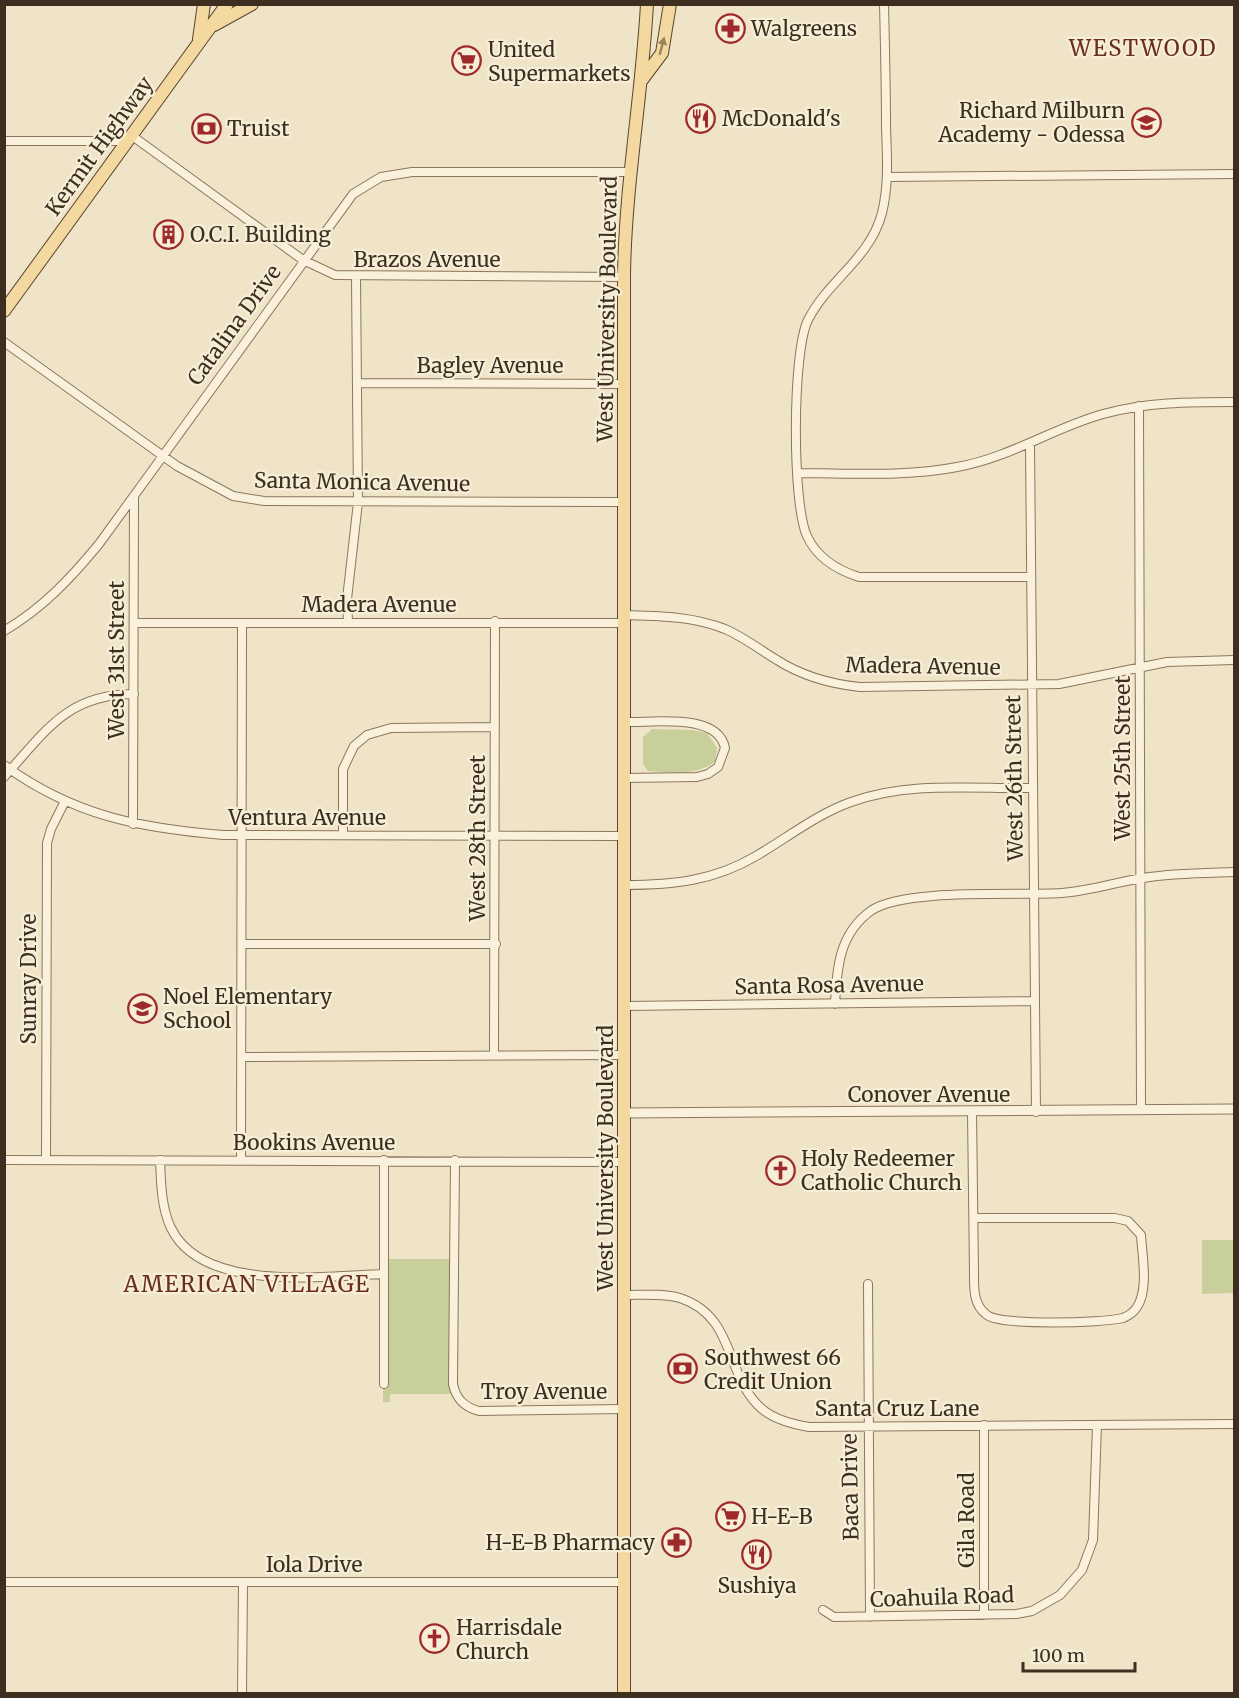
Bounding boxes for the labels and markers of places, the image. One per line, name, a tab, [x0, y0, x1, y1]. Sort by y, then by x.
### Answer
pharmacy icon: Walgreens	[714, 12, 746, 44]
place label: Walgreens	[750, 15, 857, 42]
place label: United Supermarkets	[488, 36, 630, 87]
supermarket icon: United Supermarkets	[451, 45, 483, 77]
place label: Richard Milburn Academy - Odessa	[937, 97, 1125, 148]
restaurant icon: McDonald's	[685, 102, 717, 134]
place label: McDonald's	[722, 105, 841, 132]
school or university icon: Richard Milburn Academy - Odessa	[1130, 106, 1162, 138]
bank icon: Truist	[190, 112, 222, 144]
place label: Truist	[227, 115, 289, 142]
building icon: O.C.I. Building	[153, 218, 185, 250]
place label: O.C.I. Building	[190, 221, 331, 248]
place label: Noel Elementary School	[163, 983, 333, 1034]
school or university icon: Noel Elementary School	[126, 992, 158, 1024]
place label: Holy Redeemer Catholic Church	[801, 1145, 962, 1196]
church icon: Holy Redeemer Catholic Church	[764, 1154, 796, 1186]
place label: Southwest 66 Credit Union	[704, 1344, 841, 1395]
bank icon: Southwest 66 Credit Union	[667, 1353, 699, 1385]
supermarket icon: H-E-B	[714, 1500, 746, 1532]
place label: H-E-B	[751, 1503, 813, 1530]
pharmacy icon: H-E-B Pharmacy	[660, 1526, 692, 1558]
place label: H-E-B Pharmacy	[486, 1529, 656, 1556]
restaurant icon: Sushiya	[741, 1538, 773, 1570]
place label: Sushiya	[718, 1572, 796, 1599]
place label: Harrisdale Church	[456, 1614, 562, 1665]
church icon: Harrisdale Church	[419, 1623, 451, 1655]

